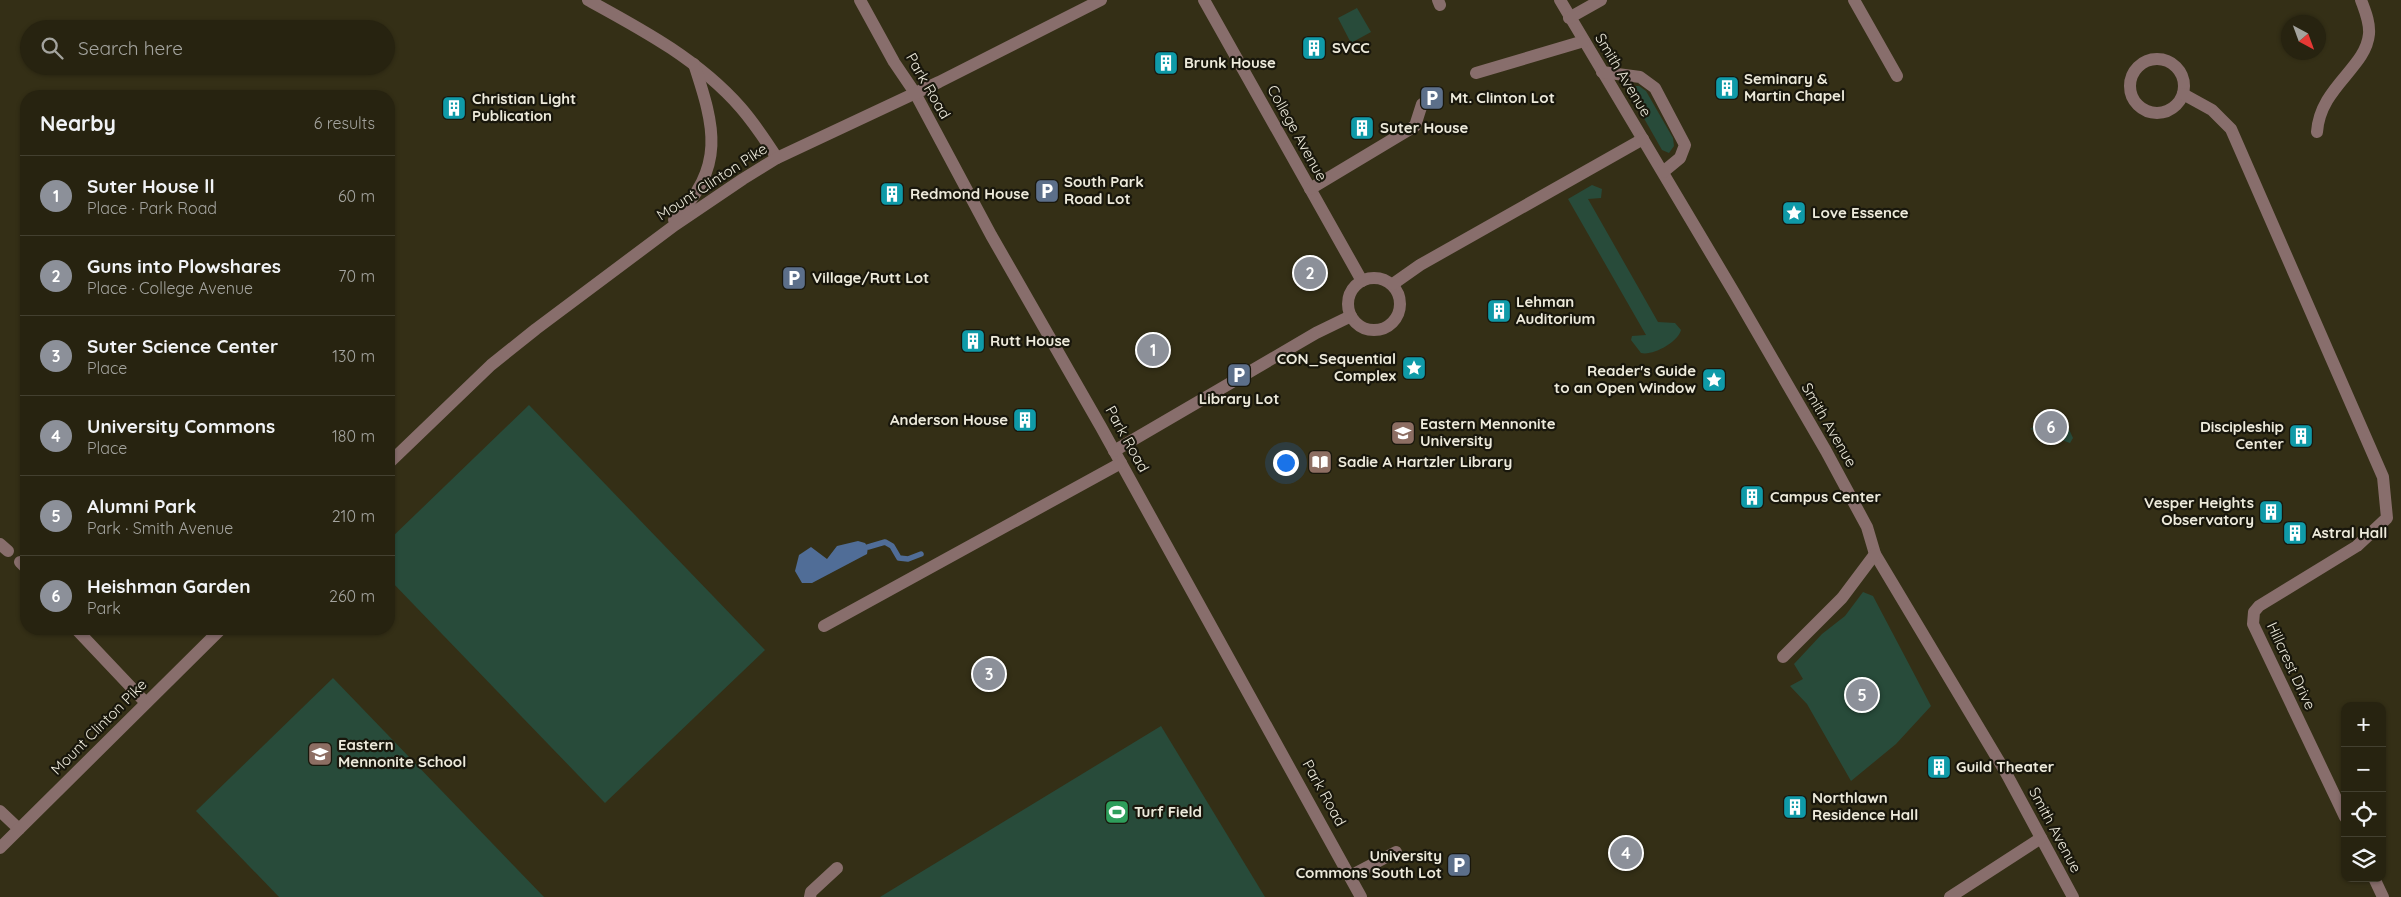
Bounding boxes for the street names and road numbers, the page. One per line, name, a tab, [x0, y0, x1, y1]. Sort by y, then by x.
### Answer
street label: Smith Avenue	[1591, 29, 1656, 120]
street label: Park Road	[902, 49, 955, 122]
street label: College Avenue	[1263, 81, 1332, 184]
street label: Mount Clinton Pike	[653, 139, 771, 224]
street label: Smith Avenue	[1798, 379, 1861, 470]
street label: Park Road	[1101, 402, 1153, 475]
street label: Hillcrest Drive	[2263, 619, 2320, 713]
street label: Mount Clinton Pike	[47, 675, 151, 779]
street label: Park Road	[1298, 756, 1350, 829]
street label: Smith Avenue	[2025, 784, 2086, 876]

